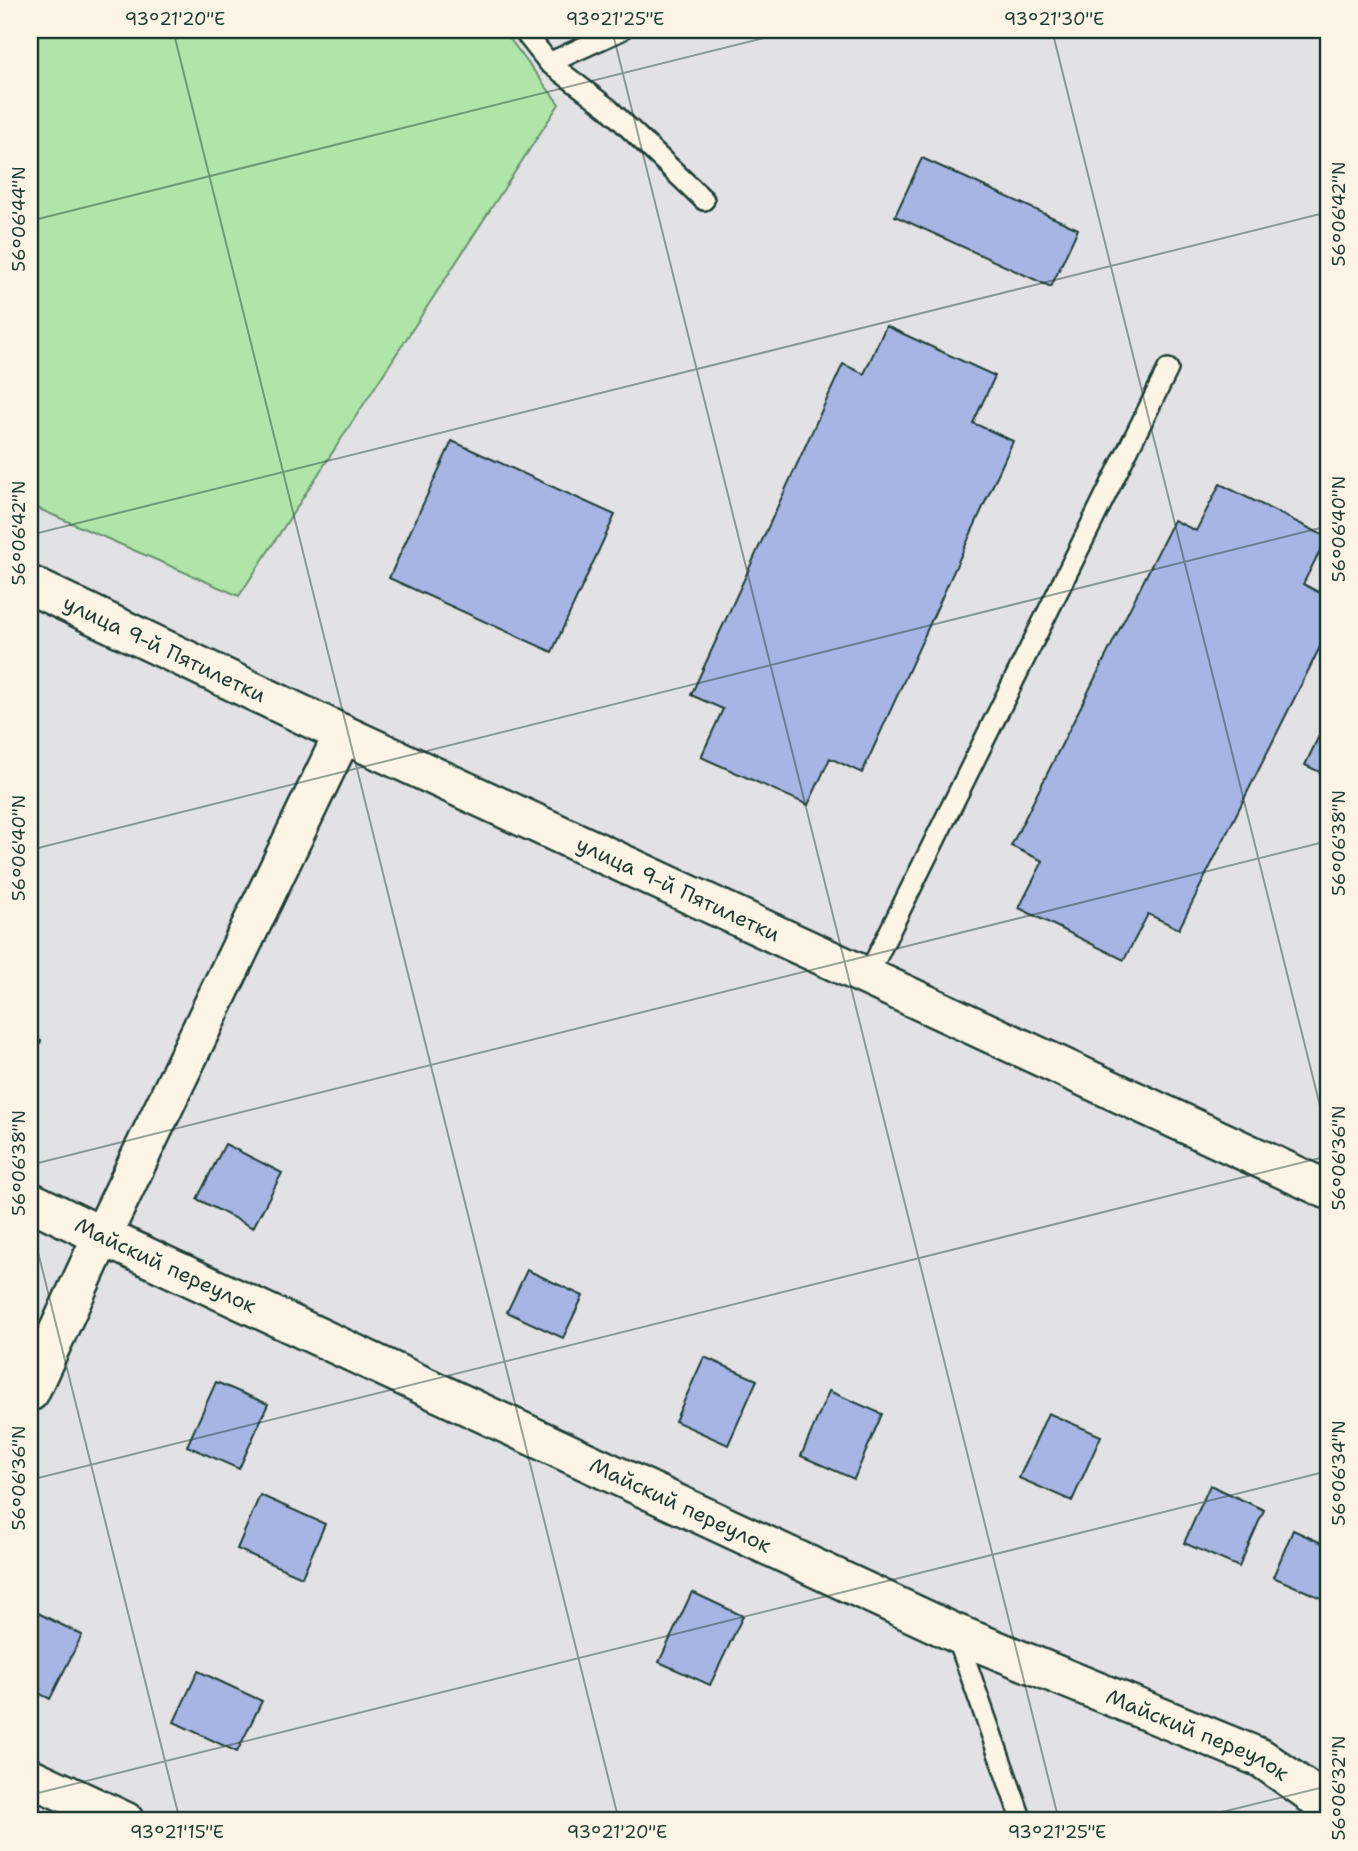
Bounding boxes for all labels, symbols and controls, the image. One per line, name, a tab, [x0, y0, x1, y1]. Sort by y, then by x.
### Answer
text: 93°21'20"E	[125, 7, 225, 31]
text: 93°21'25"E	[566, 7, 664, 31]
text: 93°21'30"E	[1004, 7, 1104, 31]
text: 56°06'42"N	[1327, 162, 1351, 266]
text: 56°06'44"N	[7, 166, 31, 272]
text: 56°06'40"N	[1327, 476, 1351, 582]
text: 56°06'42"N	[7, 481, 31, 585]
street label: улица 9-й Пятилетки	[59, 589, 271, 709]
text: 56°06'38"N	[1327, 790, 1351, 896]
text: 56°06'40"N	[7, 795, 31, 901]
street label: улица 9-й Пятилетки	[572, 830, 785, 949]
text: 56°06'36"N	[1327, 1106, 1351, 1211]
text: 56°06'38"N	[7, 1110, 31, 1216]
street label: Майский переулок	[70, 1211, 261, 1320]
text: 56°06'34"N	[1327, 1420, 1351, 1526]
text: 56°06'36"N	[7, 1426, 31, 1531]
street label: Майский переулок	[585, 1451, 776, 1559]
street label: Майский переулок	[1102, 1682, 1295, 1787]
text: 56°06'32"N	[1327, 1735, 1351, 1841]
text: 93°21'15"E	[130, 1820, 224, 1844]
text: 93°21'20"E	[567, 1820, 667, 1844]
text: 93°21'25"E	[1008, 1820, 1106, 1844]

